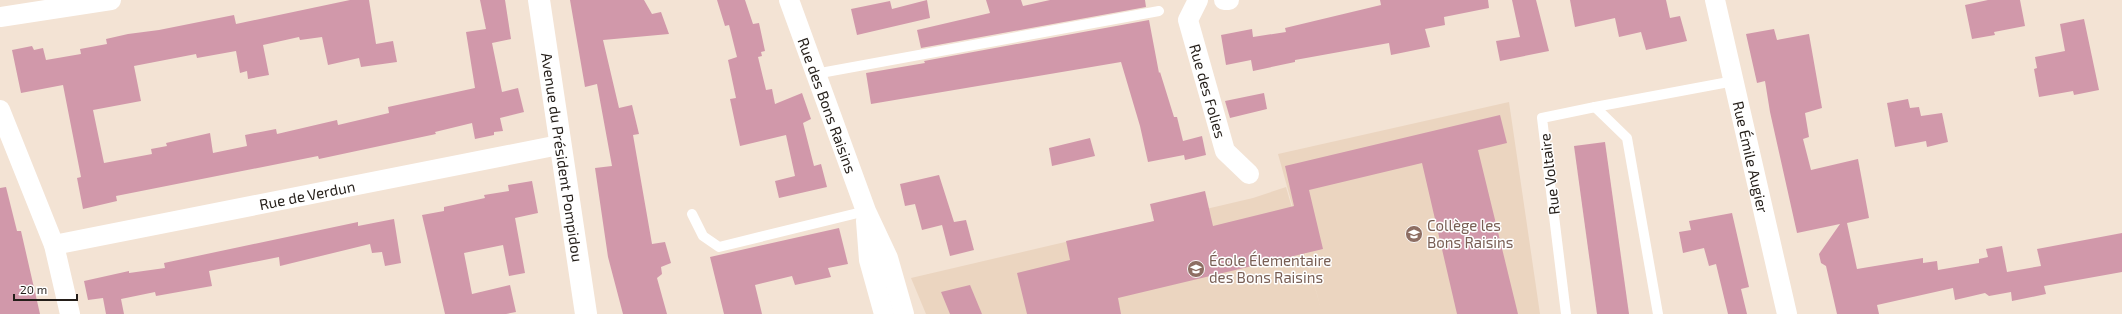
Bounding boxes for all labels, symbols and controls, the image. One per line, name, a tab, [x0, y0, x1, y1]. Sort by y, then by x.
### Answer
street label: Rue des Bons Raisins	[794, 35, 860, 176]
street label: Rue des Folies	[1186, 42, 1230, 140]
street label: Avenue du Président Pompidou	[538, 51, 587, 263]
street label: Rue Émile Augier	[1729, 99, 1773, 215]
street label: Rue Voltaire	[1535, 132, 1563, 216]
street label: Rue de Verdun	[258, 177, 357, 213]
place label: Collège les Bons Raisins	[1427, 216, 1513, 251]
school or university icon: Collège les Bons Raisins	[1404, 224, 1424, 244]
place label: École Élementaire des Bons Raisins	[1209, 251, 1331, 286]
school or university icon: École Élementaire des Bons Raisins	[1186, 259, 1206, 279]
scale bar	[14, 276, 77, 302]
text: 20 m	[20, 282, 47, 296]

